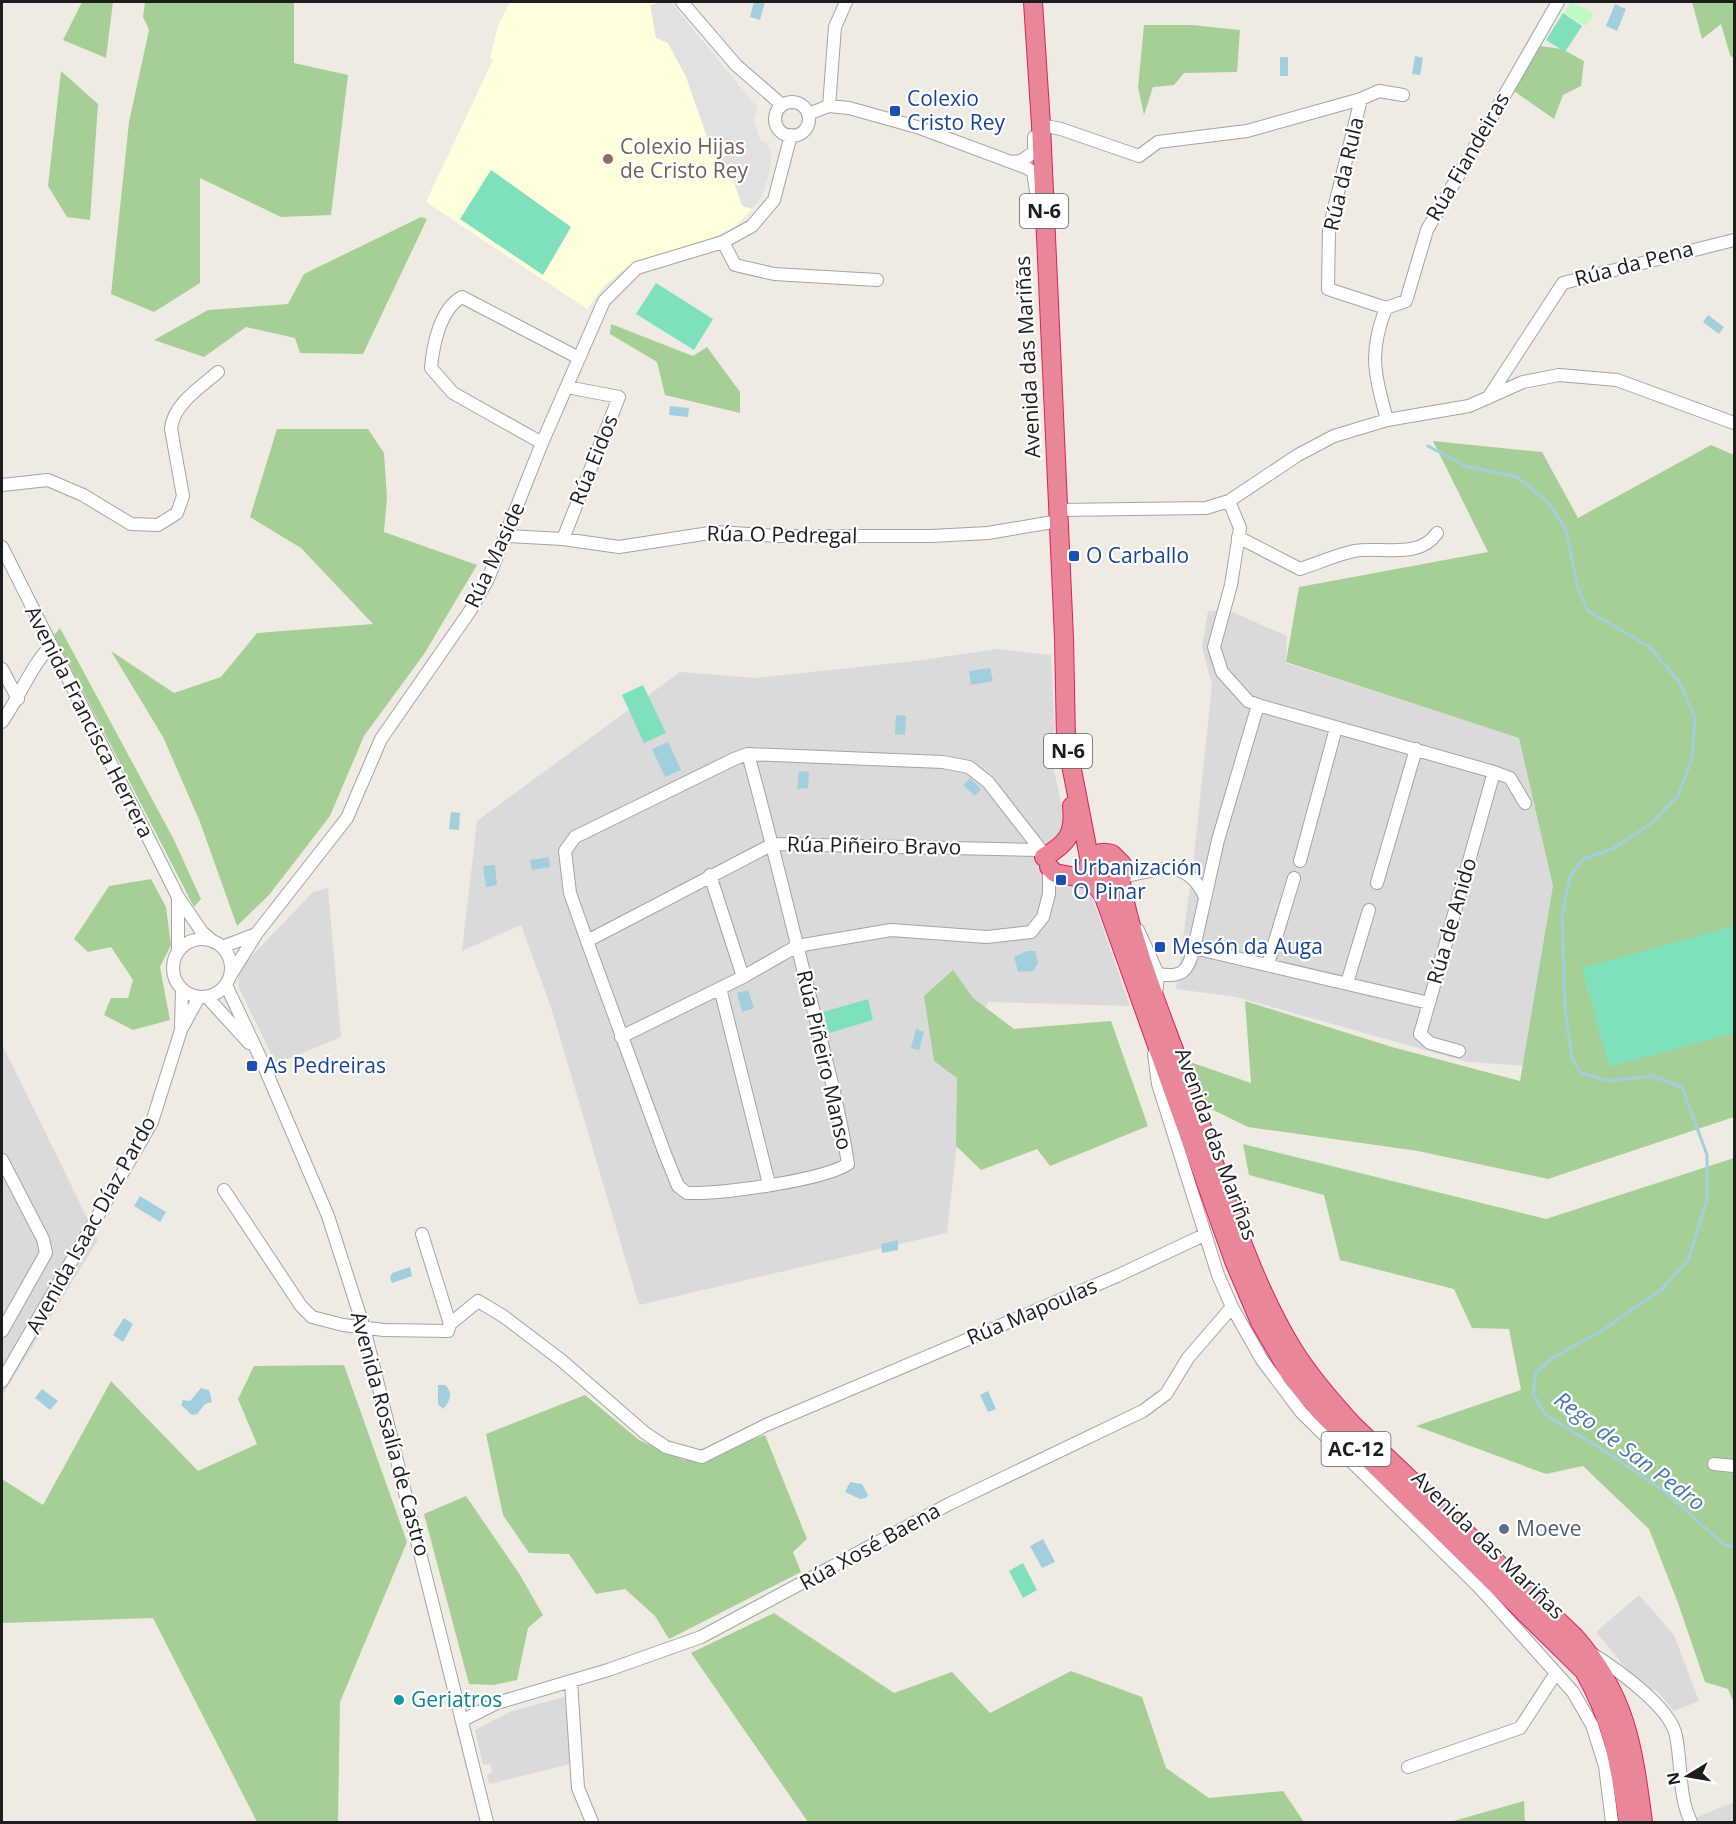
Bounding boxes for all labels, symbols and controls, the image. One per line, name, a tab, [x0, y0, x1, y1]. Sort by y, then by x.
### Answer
place label: Colexio Cristo Rey	[907, 84, 1005, 136]
street label: Rúa Fiandeiras	[1419, 87, 1515, 226]
marker: Colexio Cristo Rey	[888, 104, 902, 118]
street label: Rúa da Rula	[1316, 114, 1370, 233]
place label: Colexio Hijas de Cristo Rey	[620, 132, 749, 184]
marker: Colexio Hijas de Cristo Rey	[601, 152, 615, 166]
road number: N-6	[1020, 194, 1068, 228]
street label: Rúa da Pena	[1571, 234, 1696, 292]
street label: Avenida das Mariñas	[1008, 255, 1046, 459]
street label: Rúa Eidos	[562, 410, 624, 509]
street label: Rúa Maside	[457, 497, 531, 612]
street label: Rúa O Pedregal	[706, 519, 858, 549]
place label: O Carballo	[1086, 541, 1189, 569]
marker: O Carballo	[1067, 549, 1081, 563]
street label: Avenida Francisca Herrera	[19, 601, 161, 842]
road number: N-6	[1044, 734, 1092, 768]
street label: Rúa Piñeiro Bravo	[787, 829, 961, 861]
place label: Urbanización O Pinar	[1073, 853, 1202, 905]
street label: Rúa de Anido	[1420, 854, 1482, 987]
marker: Urbanización O Pinar	[1054, 873, 1068, 887]
place label: Mesón da Auga	[1172, 932, 1323, 960]
marker: Mesón da Auga	[1153, 940, 1167, 954]
street label: Rúa Piñeiro Manso	[791, 967, 859, 1152]
street label: Avenida das Mariñas	[1169, 1044, 1265, 1244]
place label: As Pedreiras	[264, 1051, 386, 1079]
marker: As Pedreiras	[245, 1059, 259, 1073]
street label: Avenida Isaac Díaz Pardo	[19, 1111, 162, 1338]
street label: Rúa Mapoulas	[962, 1271, 1101, 1351]
street label: Avenida Rosalía de Castro	[345, 1308, 437, 1559]
water label: Rego de San Pedro	[1549, 1384, 1712, 1517]
road number: AC-12	[1322, 1432, 1390, 1466]
street label: Avenida das Mariñas	[1406, 1464, 1571, 1625]
street label: Rúa Xosé Baena	[794, 1496, 945, 1596]
place label: Moeve	[1516, 1514, 1582, 1542]
marker: Moeve	[1497, 1522, 1511, 1536]
place label: Geriatros	[411, 1685, 502, 1713]
marker: Geriatros	[392, 1693, 406, 1707]
north arrow	[1658, 1746, 1718, 1806]
text: N	[1661, 1770, 1685, 1787]

